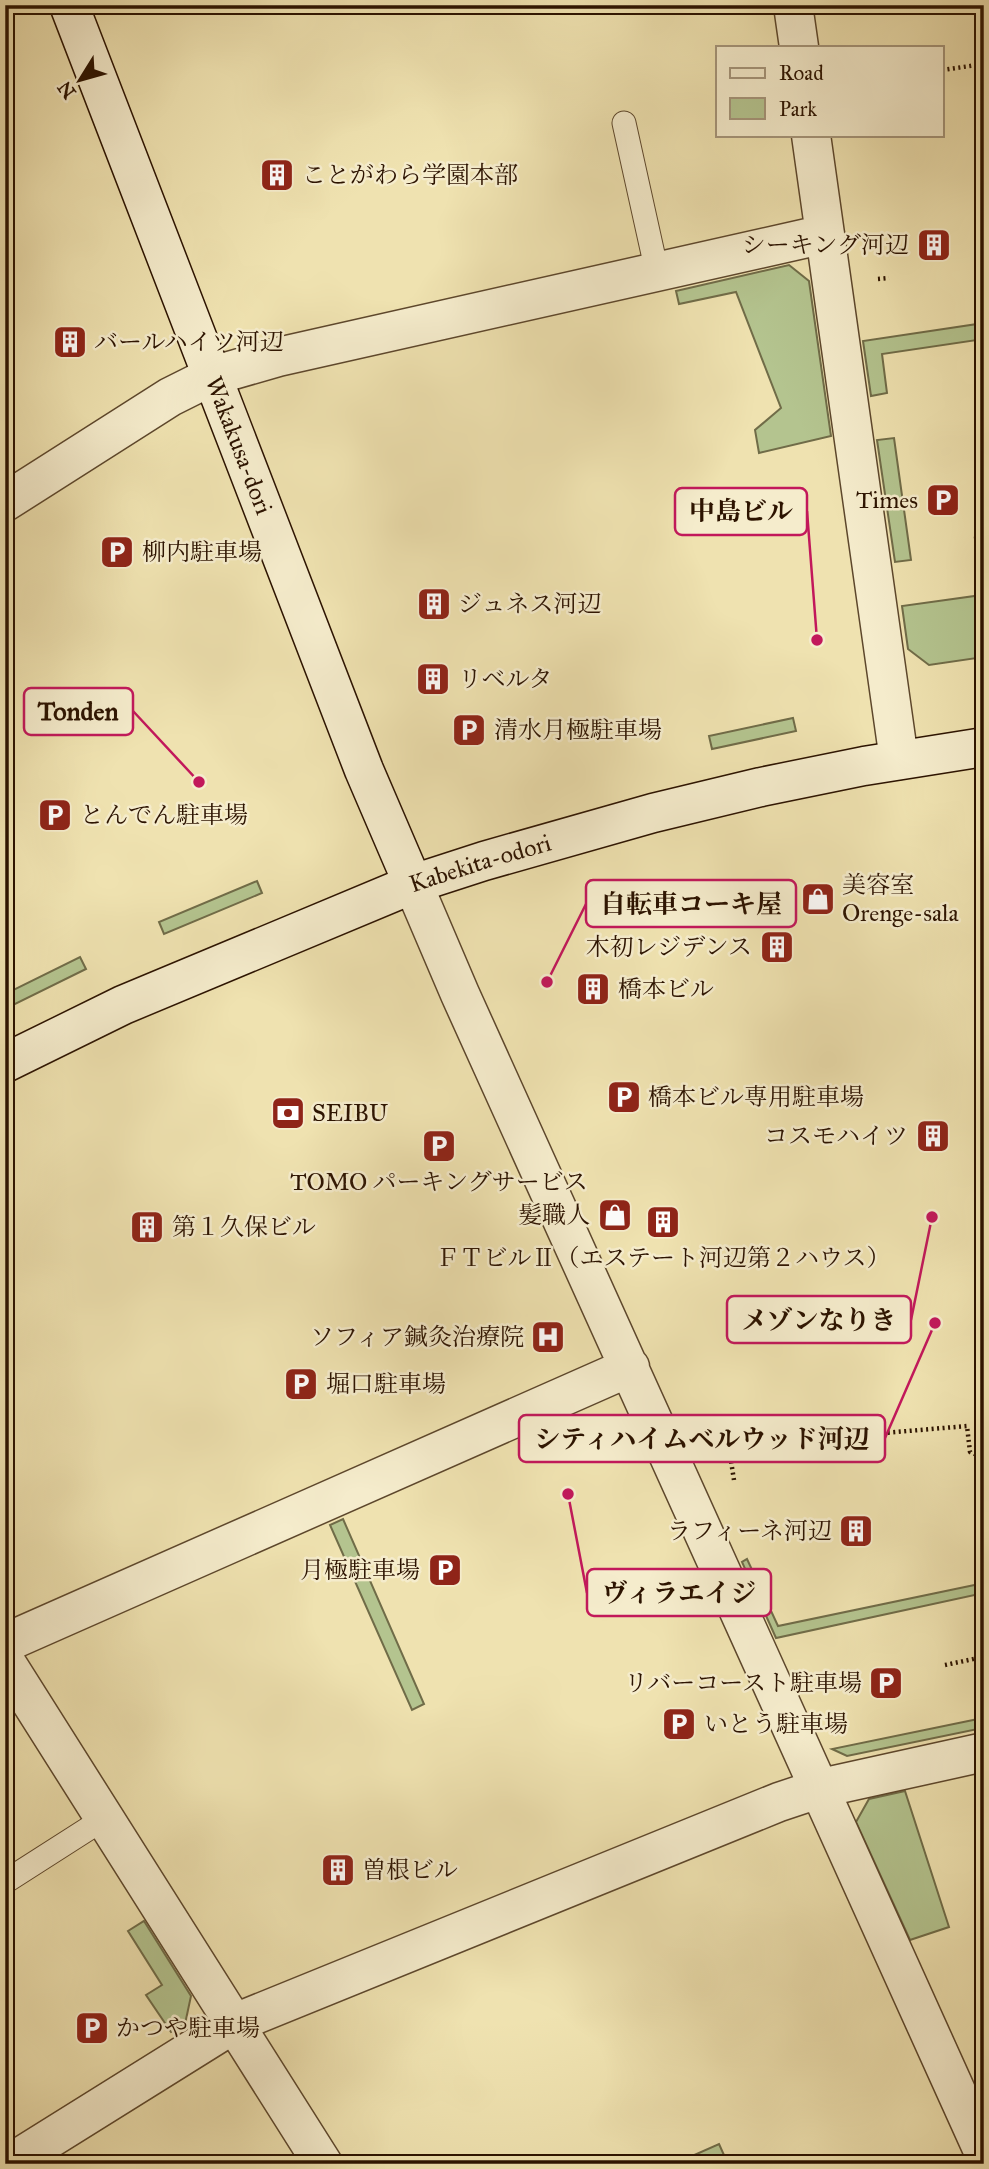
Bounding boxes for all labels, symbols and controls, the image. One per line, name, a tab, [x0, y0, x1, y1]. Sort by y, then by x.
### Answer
north arrow	[46, 46, 116, 116]
legend	[716, 46, 944, 136]
text: Road	[779, 60, 824, 86]
text: N	[53, 77, 81, 103]
text: Park	[779, 96, 817, 122]
building icon: ことがわら学園本部	[258, 156, 296, 194]
place label: ことがわら学園本部	[302, 160, 518, 190]
building icon: シーキング河辺	[915, 226, 953, 264]
place label: シーキング河辺	[742, 230, 909, 260]
building icon: バールハイツ河辺	[51, 323, 89, 361]
place label: バールハイツ河辺	[94, 327, 284, 357]
street label: Wakakusa-dori	[199, 372, 279, 519]
parking icon: Times	[924, 481, 962, 519]
place label: Times	[856, 485, 918, 515]
callout: 中島ビル	[675, 488, 807, 535]
text: 中島ビル	[689, 495, 793, 527]
parking icon: 柳内駐車場	[98, 533, 136, 571]
place label: 柳内駐車場	[142, 537, 262, 567]
building icon: ジュネス河辺	[415, 585, 453, 623]
place label: ジュネス河辺	[458, 589, 602, 619]
building icon: リベルタ	[414, 660, 452, 698]
place label: リベルタ	[458, 664, 553, 694]
callout: Tonden	[24, 688, 133, 735]
text: Tonden	[37, 695, 118, 727]
parking icon: 清水月極駐車場	[450, 711, 488, 749]
place label: 清水月極駐車場	[494, 715, 662, 745]
parking icon: とんでん駐車場	[36, 796, 74, 834]
place label: とんでん駐車場	[80, 800, 248, 830]
street label: Kabekita-odori	[405, 828, 555, 899]
place label: 美容室 Orenge-sala	[842, 870, 960, 928]
callout: 自転車コーキ屋	[586, 880, 796, 927]
shop icon: 美容室 Orenge-sala	[799, 880, 837, 918]
text: 自転車コーキ屋	[600, 888, 782, 920]
building icon: 木初レジデンス	[758, 928, 796, 966]
place label: 木初レジデンス	[586, 932, 752, 962]
building icon: 橋本ビル	[574, 970, 612, 1008]
place label: 橋本ビル	[618, 974, 714, 1004]
parking icon: 橋本ビル専用駐車場	[605, 1078, 643, 1116]
place label: 橋本ビル専用駐車場	[648, 1082, 864, 1112]
bank icon: SEIBU	[269, 1094, 307, 1132]
place label: SEIBU	[312, 1098, 388, 1128]
building icon: コスモハイツ	[914, 1117, 952, 1155]
place label: コスモハイツ	[764, 1121, 908, 1151]
parking icon: TOMO パーキングサービス	[420, 1127, 458, 1165]
place label: TOMO パーキングサービス	[290, 1167, 588, 1197]
shop icon: 髪職人	[596, 1196, 634, 1234]
place label: 髪職人	[518, 1200, 590, 1230]
building icon: ＦＴビルⅡ（エステート河辺第２ハウス）	[644, 1203, 682, 1241]
building icon: 第１久保ビル	[128, 1208, 166, 1246]
place label: 第１久保ビル	[172, 1212, 316, 1242]
place label: ＦＴビルⅡ（エステート河辺第２ハウス）	[436, 1243, 890, 1273]
callout: メゾンなりき	[727, 1296, 911, 1343]
text: メゾンなりき	[741, 1304, 897, 1336]
hospital icon: ソフィア鍼灸治療院	[529, 1318, 567, 1356]
place label: ソフィア鍼灸治療院	[310, 1322, 524, 1352]
parking icon: 堀口駐車場	[282, 1365, 320, 1403]
place label: 堀口駐車場	[326, 1369, 446, 1399]
callout: シティハイムベルウッド河辺	[519, 1415, 885, 1462]
text: シティハイムベルウッド河辺	[534, 1423, 870, 1455]
building icon: ラフィーネ河辺	[837, 1512, 875, 1550]
place label: ラフィーネ河辺	[667, 1516, 832, 1546]
parking icon: 月極駐車場	[426, 1551, 464, 1589]
place label: 月極駐車場	[300, 1555, 420, 1585]
callout: ヴィラエイジ	[587, 1569, 771, 1616]
text: ヴィラエイジ	[602, 1577, 756, 1609]
parking icon: リバーコースト駐車場	[867, 1664, 905, 1702]
place label: リバーコースト駐車場	[624, 1668, 862, 1698]
parking icon: いとう駐車場	[660, 1705, 698, 1743]
place label: いとう駐車場	[704, 1709, 848, 1739]
building icon: 曽根ビル	[319, 1851, 357, 1889]
place label: 曽根ビル	[362, 1855, 458, 1885]
parking icon: かつや駐車場	[73, 2009, 111, 2047]
place label: かつや駐車場	[116, 2013, 260, 2043]

